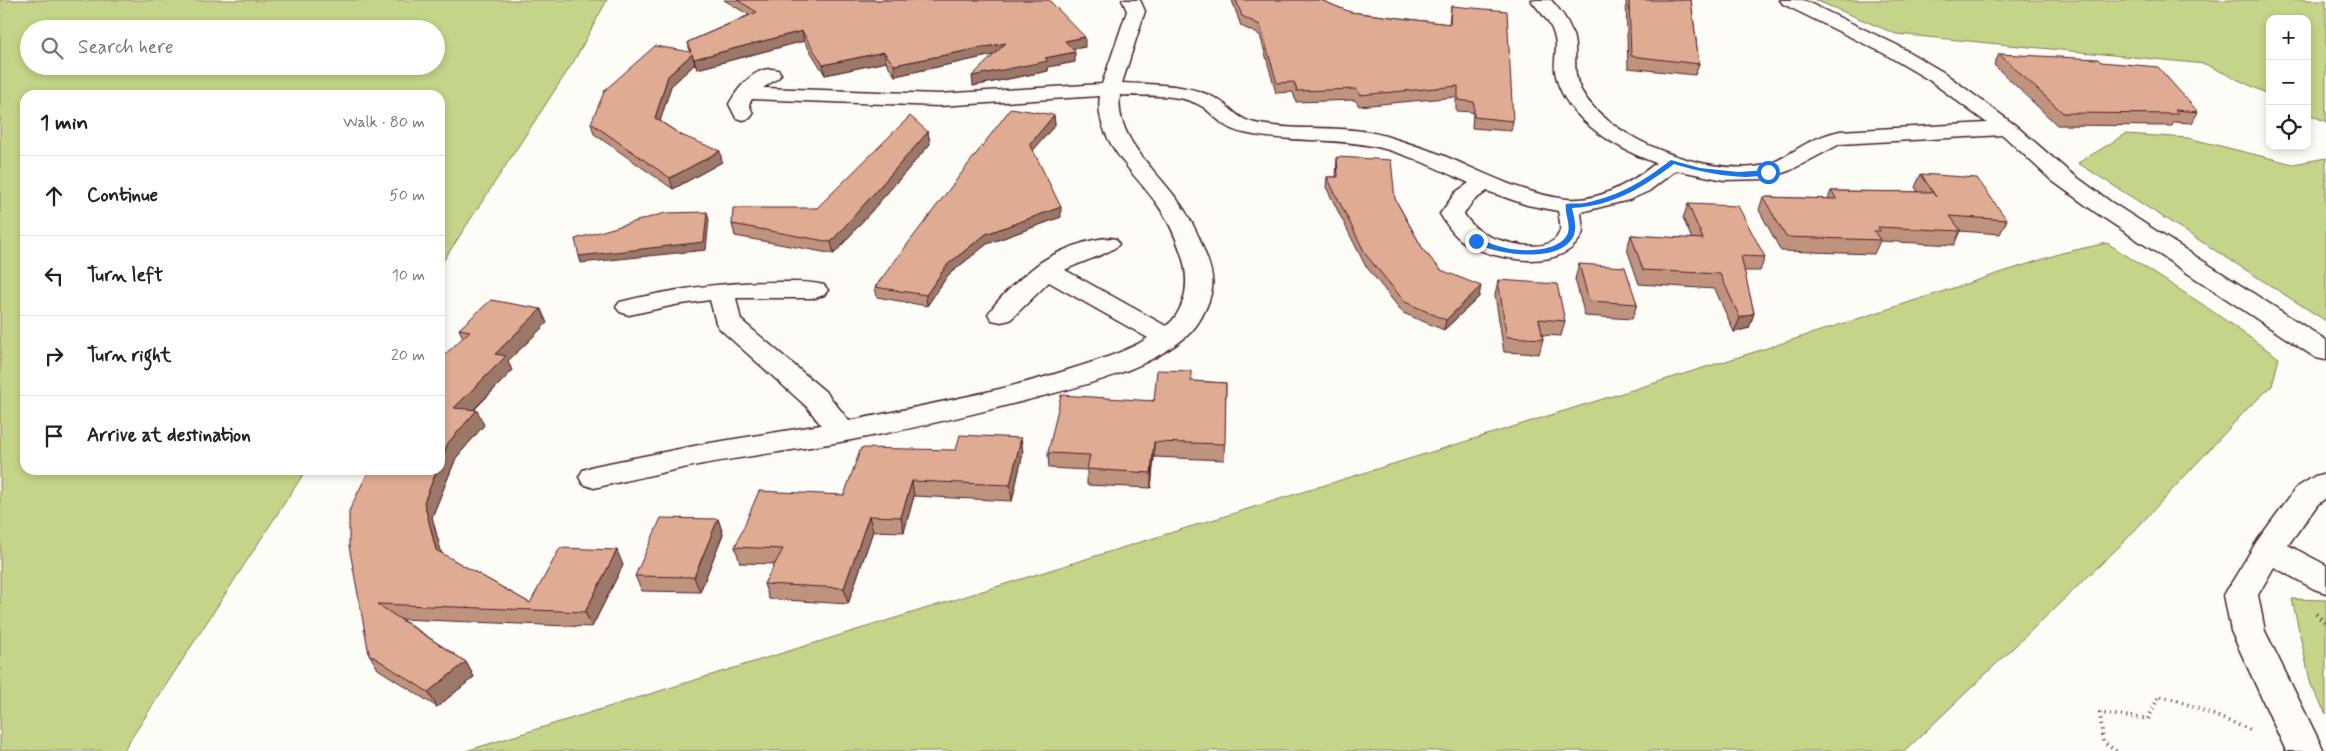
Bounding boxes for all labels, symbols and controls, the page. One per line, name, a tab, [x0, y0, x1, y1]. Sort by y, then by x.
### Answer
map controls	[2266, 15, 2311, 150]
button: +	[2266, 15, 2311, 60]
search box	[20, 20, 445, 75]
icon: search	[38, 34, 66, 62]
text: Search here	[78, 35, 174, 60]
button: −	[2266, 60, 2311, 105]
button: locate	[2266, 105, 2311, 150]
text: 1 min	[40, 109, 88, 137]
text: Walk · 80 m	[343, 112, 425, 133]
route start	[1757, 161, 1780, 184]
icon: ahead	[40, 182, 68, 210]
text: Continue	[87, 183, 158, 208]
text: 50 m	[389, 185, 425, 206]
route end	[1465, 230, 1488, 253]
icon: left	[40, 262, 68, 290]
text: Turn left	[87, 263, 163, 288]
text: 10 m	[392, 265, 425, 286]
icon: right	[40, 342, 68, 370]
text: Turn right	[87, 343, 171, 368]
text: 20 m	[391, 345, 425, 366]
icon: arrive	[40, 422, 68, 450]
text: Arrive at destination	[87, 423, 251, 448]

